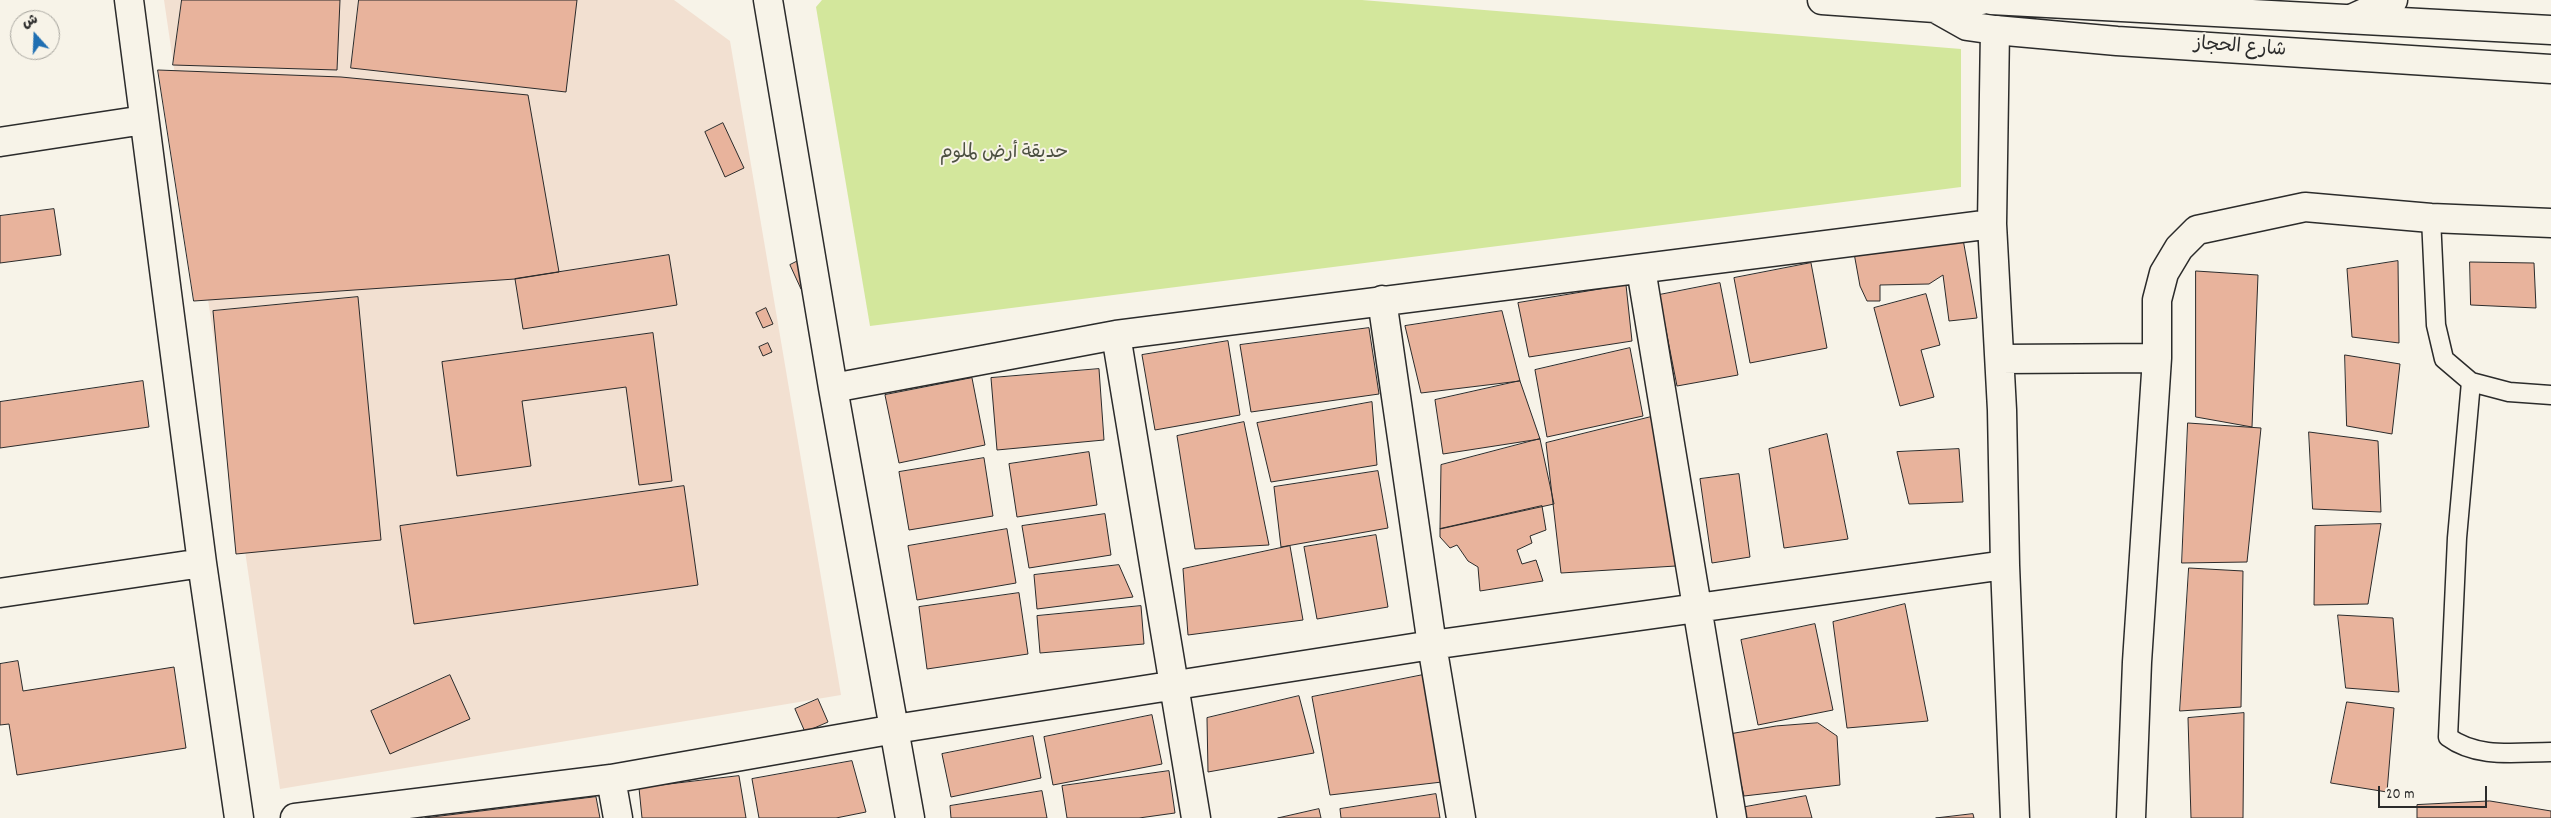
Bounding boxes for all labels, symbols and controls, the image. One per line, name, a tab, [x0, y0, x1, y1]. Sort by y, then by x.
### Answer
north arrow	[10, 10, 60, 60]
text: ش	[20, 10, 41, 34]
street label: شارع الحجاز	[2193, 34, 2287, 64]
park label: حديقة أرض لملوم	[940, 143, 1068, 165]
scale bar	[2381, 776, 2490, 808]
text: 20 m	[2386, 784, 2414, 806]

